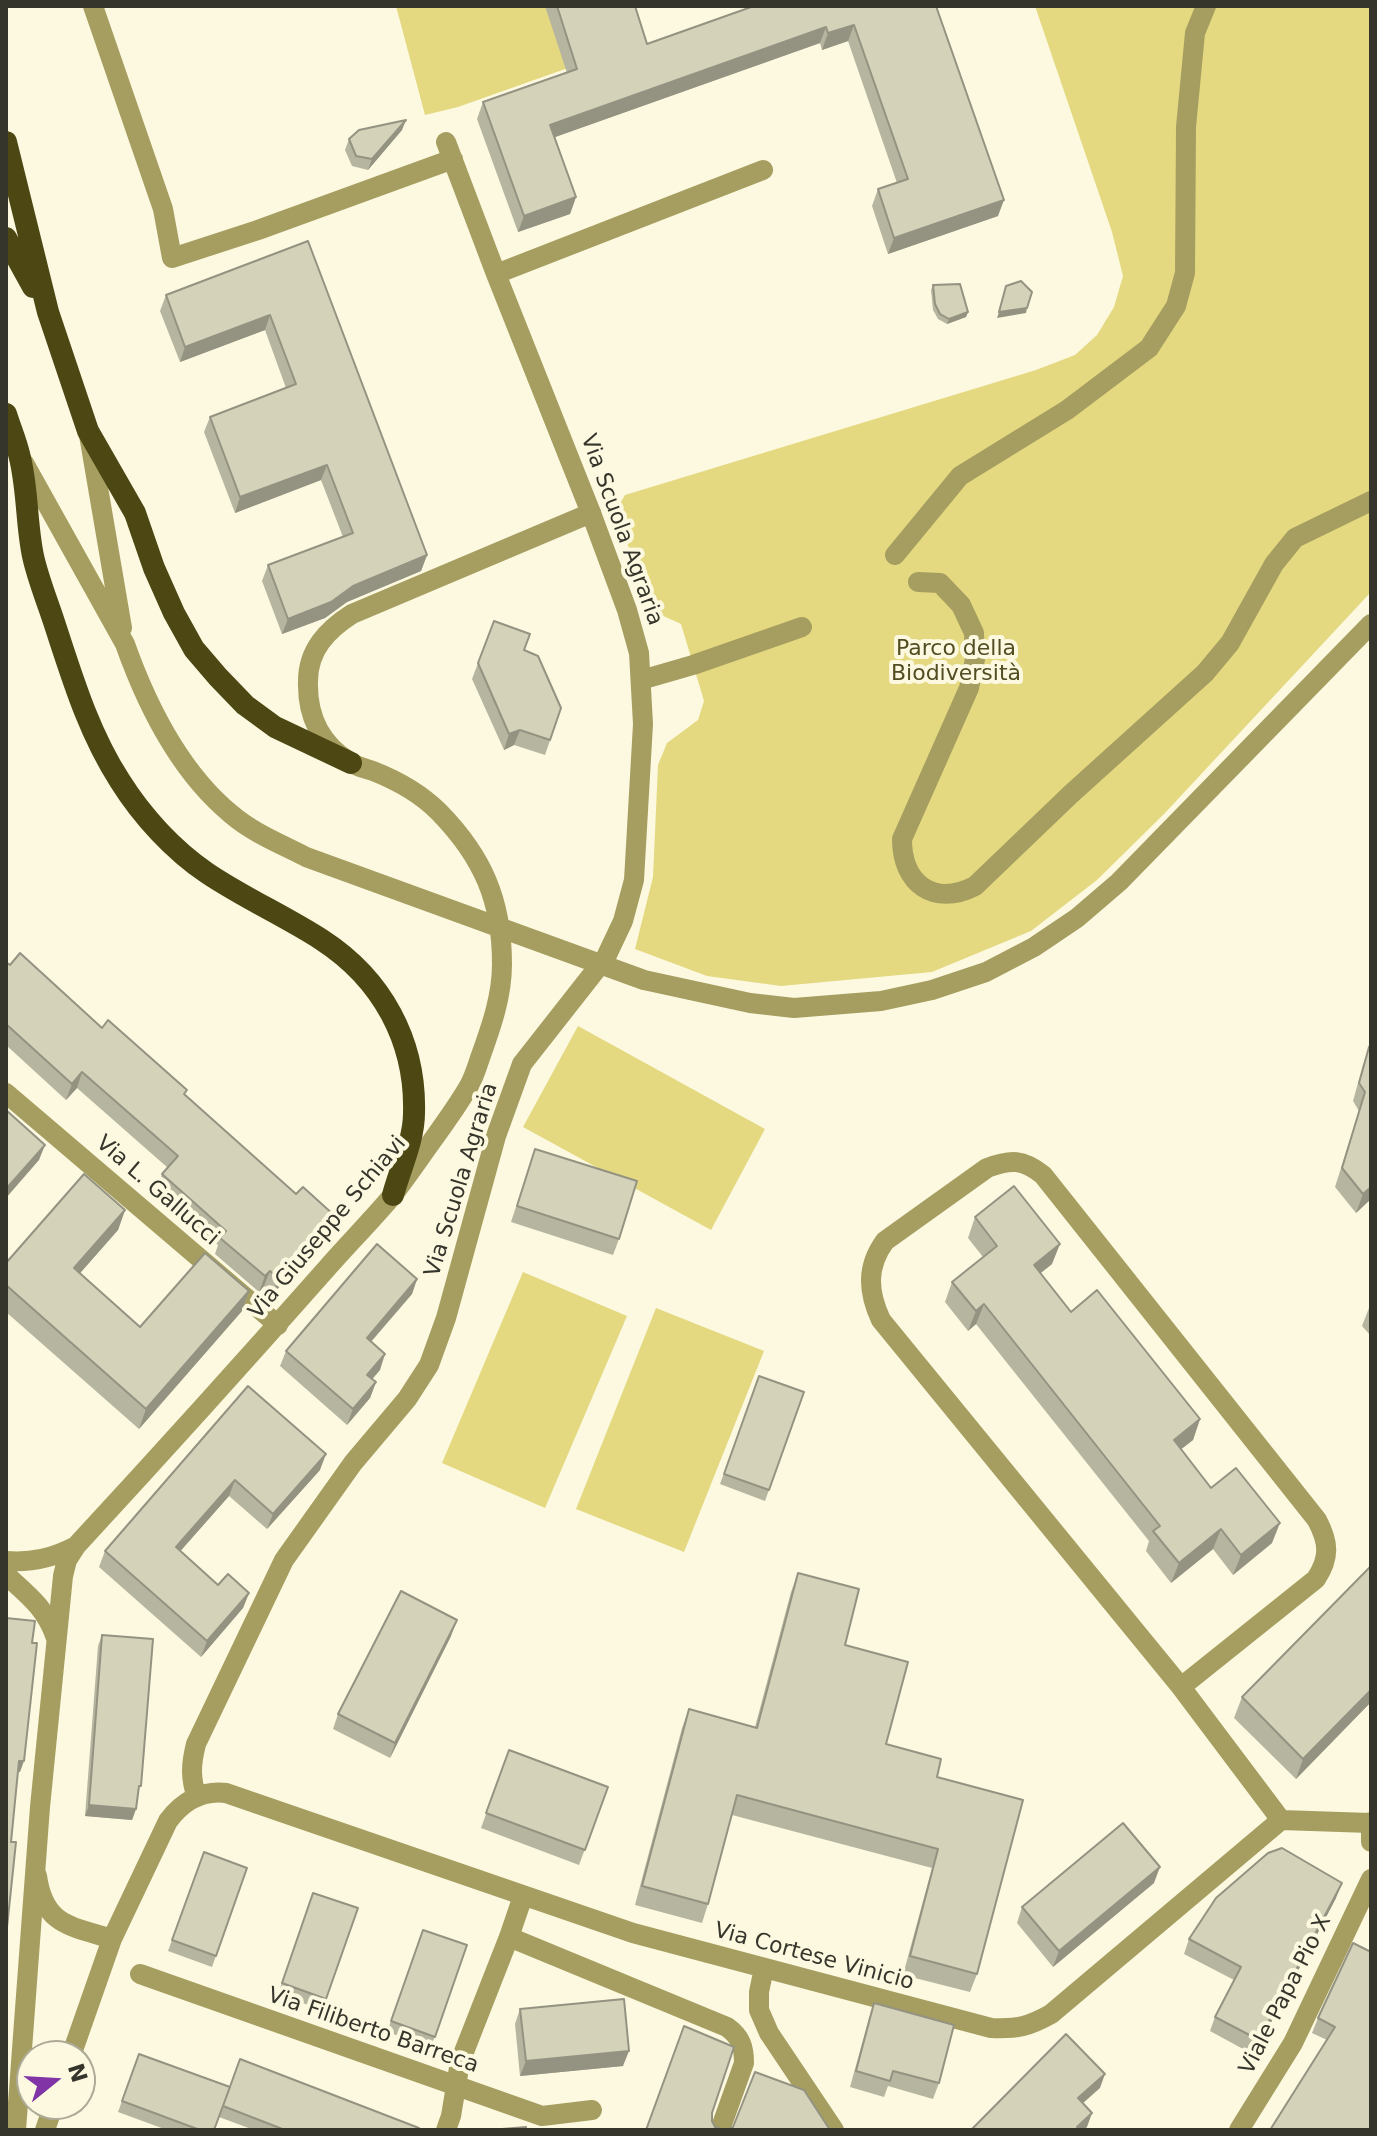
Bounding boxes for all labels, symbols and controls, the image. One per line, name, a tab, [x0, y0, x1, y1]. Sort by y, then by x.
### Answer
street label: Via Scuola Agraria	[574, 431, 668, 629]
park label: Parco della Biodiversità	[891, 636, 1021, 688]
street label: Via Scuola Agraria	[420, 1080, 504, 1280]
street label: Via L. Gallucci	[90, 1130, 224, 1252]
street label: Via Giuseppe Schiavi	[244, 1131, 412, 1325]
street label: Viale Papa Pio X	[1234, 1911, 1338, 2079]
street label: Via Cortese Vinicio	[711, 1918, 917, 1996]
street label: Via Filiberto Barreca	[264, 1983, 482, 2079]
north arrow	[16, 2040, 96, 2120]
text: N	[63, 2060, 92, 2086]

